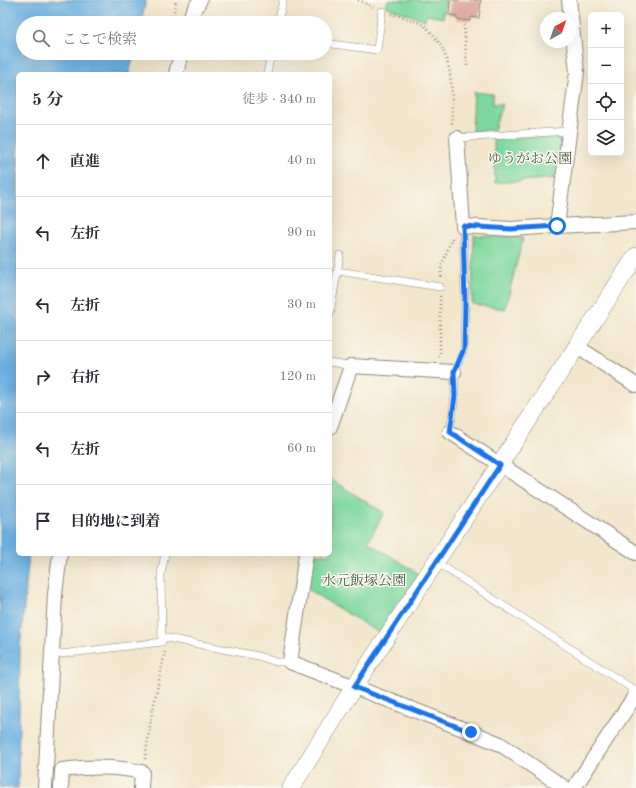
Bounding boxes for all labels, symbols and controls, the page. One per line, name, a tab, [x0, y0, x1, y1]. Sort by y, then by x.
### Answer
north arrow	[540, 12, 576, 48]
map controls	[588, 12, 624, 156]
button: +	[588, 12, 624, 48]
search box	[16, 16, 332, 60]
icon: search	[30, 27, 52, 49]
text: ここで検索	[62, 33, 137, 48]
button: −	[588, 48, 624, 84]
button: locate	[588, 84, 624, 120]
text: 5 分	[32, 92, 64, 109]
text: 徒歩 · 340 m	[242, 93, 316, 106]
button: layers	[588, 120, 624, 156]
icon: ahead	[32, 150, 54, 172]
park label: ゆうがお公園	[488, 151, 572, 166]
text: 40 m	[287, 154, 316, 167]
text: 直進	[70, 155, 100, 170]
route start	[548, 217, 566, 235]
icon: left	[32, 222, 54, 244]
text: 90 m	[287, 226, 316, 239]
text: 左折	[70, 227, 100, 242]
icon: left	[32, 294, 54, 316]
text: 30 m	[287, 298, 316, 311]
text: 左折	[70, 299, 100, 314]
icon: right	[32, 366, 54, 388]
text: 120 m	[279, 370, 316, 383]
text: 右折	[70, 371, 100, 386]
icon: left	[32, 438, 54, 460]
text: 60 m	[287, 442, 316, 455]
text: 左折	[70, 443, 100, 458]
icon: arrive	[32, 510, 54, 532]
text: 目的地に到着	[70, 515, 160, 530]
park label: 水元飯塚公園	[322, 573, 406, 588]
route end	[462, 723, 480, 741]

